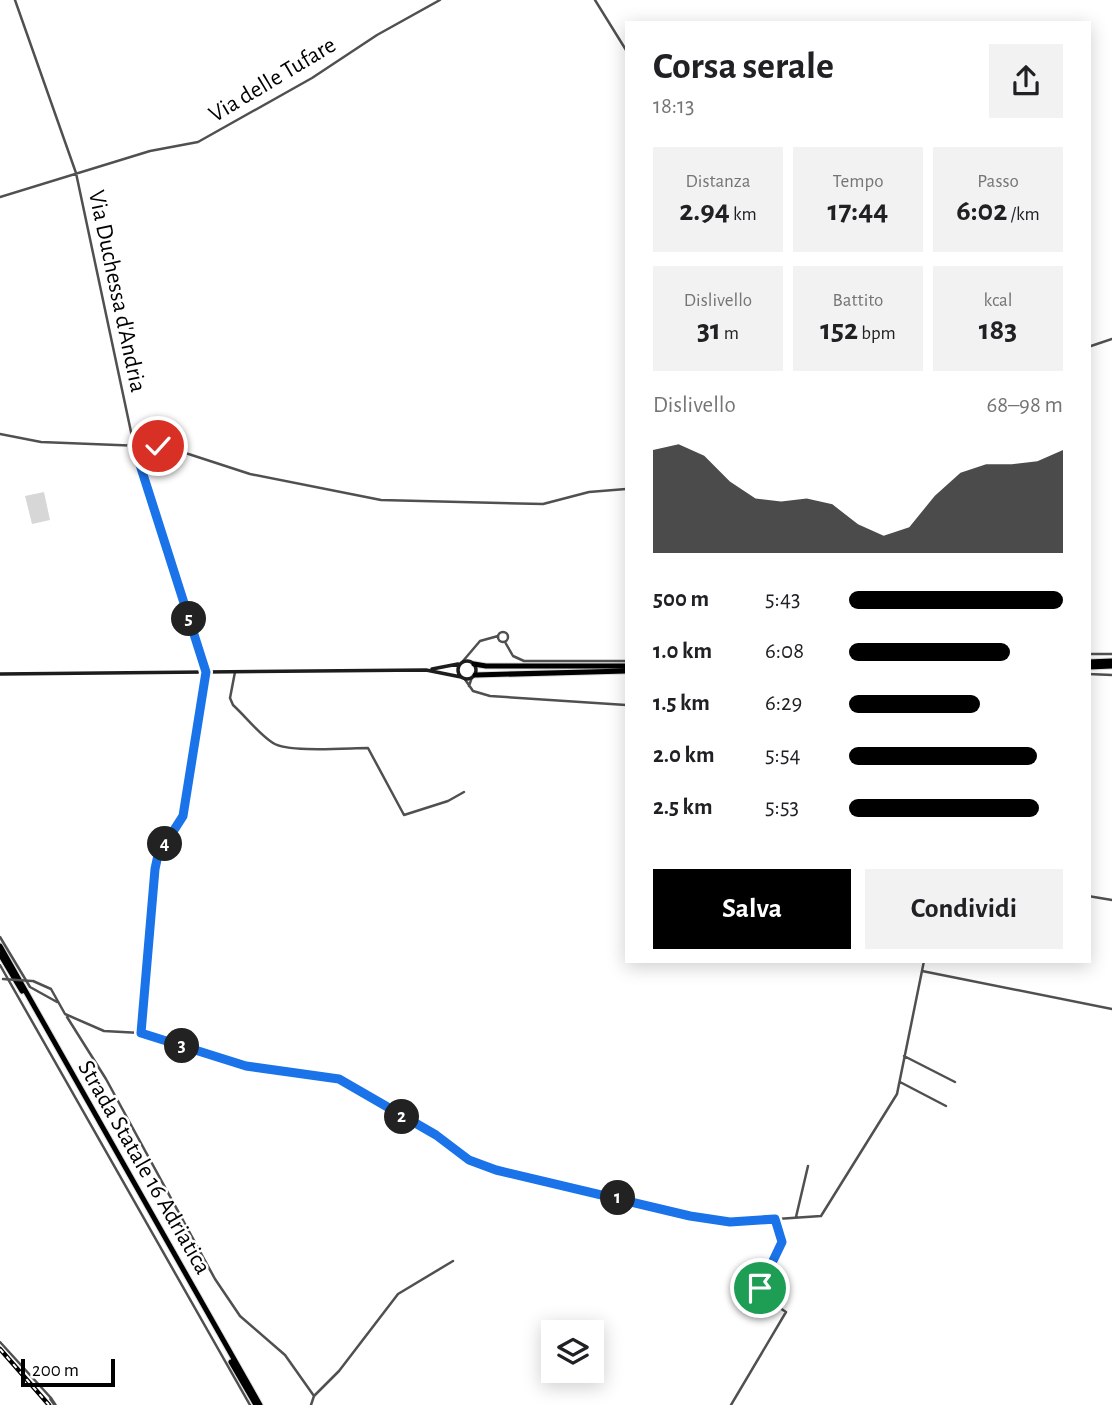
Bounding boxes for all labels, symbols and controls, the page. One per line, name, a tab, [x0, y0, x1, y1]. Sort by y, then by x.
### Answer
street label: Via delle Tufare	[205, 33, 340, 127]
button: share	[989, 44, 1063, 118]
text: Corsa serale	[653, 48, 834, 86]
text: 18:13	[653, 95, 694, 118]
text: Distanza	[686, 172, 750, 191]
text: Tempo	[832, 172, 884, 191]
text: Passo	[977, 172, 1019, 191]
street label: Via Duchessa d'Andria	[84, 188, 150, 394]
text: 2.94	[679, 196, 730, 226]
text: 17:44	[828, 196, 888, 226]
text: 6:02	[956, 196, 1007, 226]
text: km	[730, 205, 757, 224]
text: /km	[1007, 205, 1040, 224]
text: Dislivello	[684, 291, 752, 310]
text: Battito	[833, 291, 883, 310]
text: kcal	[984, 291, 1012, 310]
text: 31	[697, 315, 721, 345]
text: 152	[820, 315, 858, 345]
text: 183	[979, 315, 1017, 345]
text: m	[721, 324, 739, 343]
text: bpm	[858, 324, 896, 343]
text: Dislivello	[653, 394, 736, 417]
text: 68–98 m	[986, 394, 1063, 417]
pin	[128, 416, 188, 476]
icon: check	[139, 427, 177, 465]
text: 500 m	[653, 588, 709, 611]
text: 5:43	[765, 588, 800, 611]
pin: 5	[172, 602, 206, 636]
text: 5	[184, 609, 193, 628]
text: 1.0 km	[653, 640, 712, 663]
text: 6:08	[765, 640, 804, 663]
text: 1.5 km	[653, 692, 710, 715]
text: 6:29	[765, 692, 802, 715]
text: 2.0 km	[653, 744, 715, 767]
text: 5:54	[765, 744, 801, 767]
text: 2.5 km	[653, 796, 712, 819]
text: 5:53	[765, 796, 799, 819]
pin: 4	[148, 826, 182, 862]
text: 4	[160, 834, 169, 853]
button: Salva	[653, 869, 851, 949]
button: Condividi	[865, 869, 1063, 949]
pin: 3	[164, 1028, 200, 1064]
text: 3	[177, 1036, 186, 1055]
street label: Strada Statale 16 Adriatica	[73, 1057, 215, 1278]
pin: 2	[384, 1100, 420, 1134]
text: 2	[397, 1107, 406, 1126]
pin: 1	[600, 1180, 636, 1216]
text: 1	[614, 1188, 621, 1207]
pin	[730, 1258, 790, 1318]
icon: arrive	[741, 1269, 779, 1307]
map controls	[541, 1320, 604, 1383]
button: layers	[541, 1320, 604, 1383]
scale bar	[21, 1356, 116, 1388]
text: 200 m	[32, 1361, 79, 1380]

